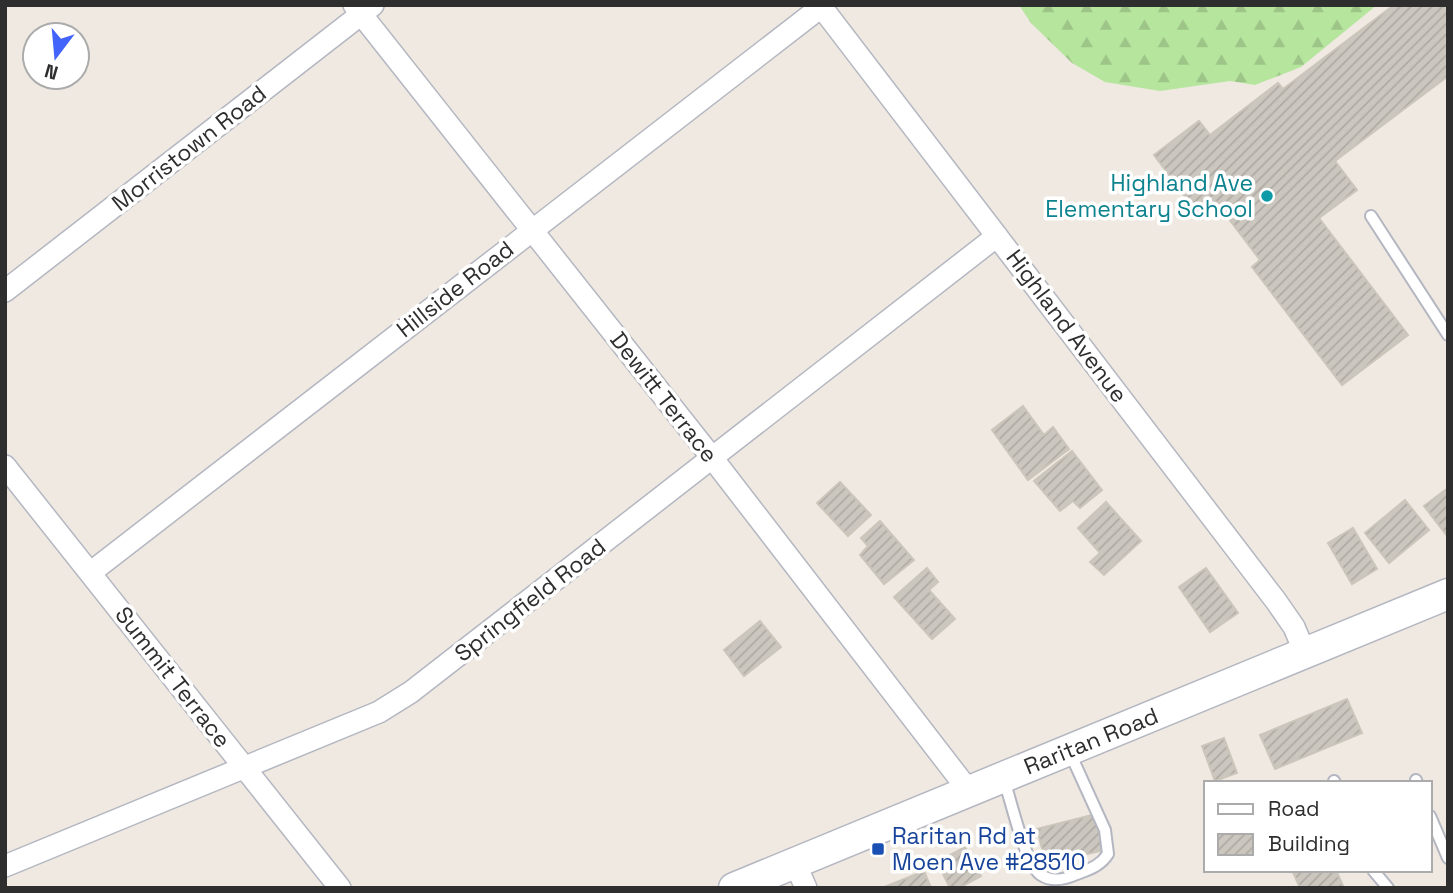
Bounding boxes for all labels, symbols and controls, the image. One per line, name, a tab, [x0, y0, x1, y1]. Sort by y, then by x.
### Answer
north arrow	[21, 21, 91, 91]
text: N	[42, 58, 61, 86]
street label: Morristown Road	[106, 78, 272, 218]
place label: Highland Ave Elementary School	[1045, 168, 1253, 224]
marker: Highland Ave Elementary School	[1259, 188, 1275, 204]
street label: Hillside Road	[390, 234, 520, 344]
street label: Highland Avenue	[1000, 243, 1134, 409]
street label: Dewitt Terrace	[604, 325, 724, 469]
street label: Springfield Road	[448, 532, 612, 668]
street label: Summit Terrace	[108, 600, 238, 754]
street label: Raritan Road	[1019, 700, 1163, 782]
legend	[1204, 781, 1432, 872]
text: Road	[1268, 795, 1320, 822]
place label: Raritan Rd at Moen Ave #28510	[892, 821, 1085, 877]
text: Building	[1268, 830, 1350, 857]
marker: Raritan Rd at Moen Ave #28510	[870, 841, 886, 857]

